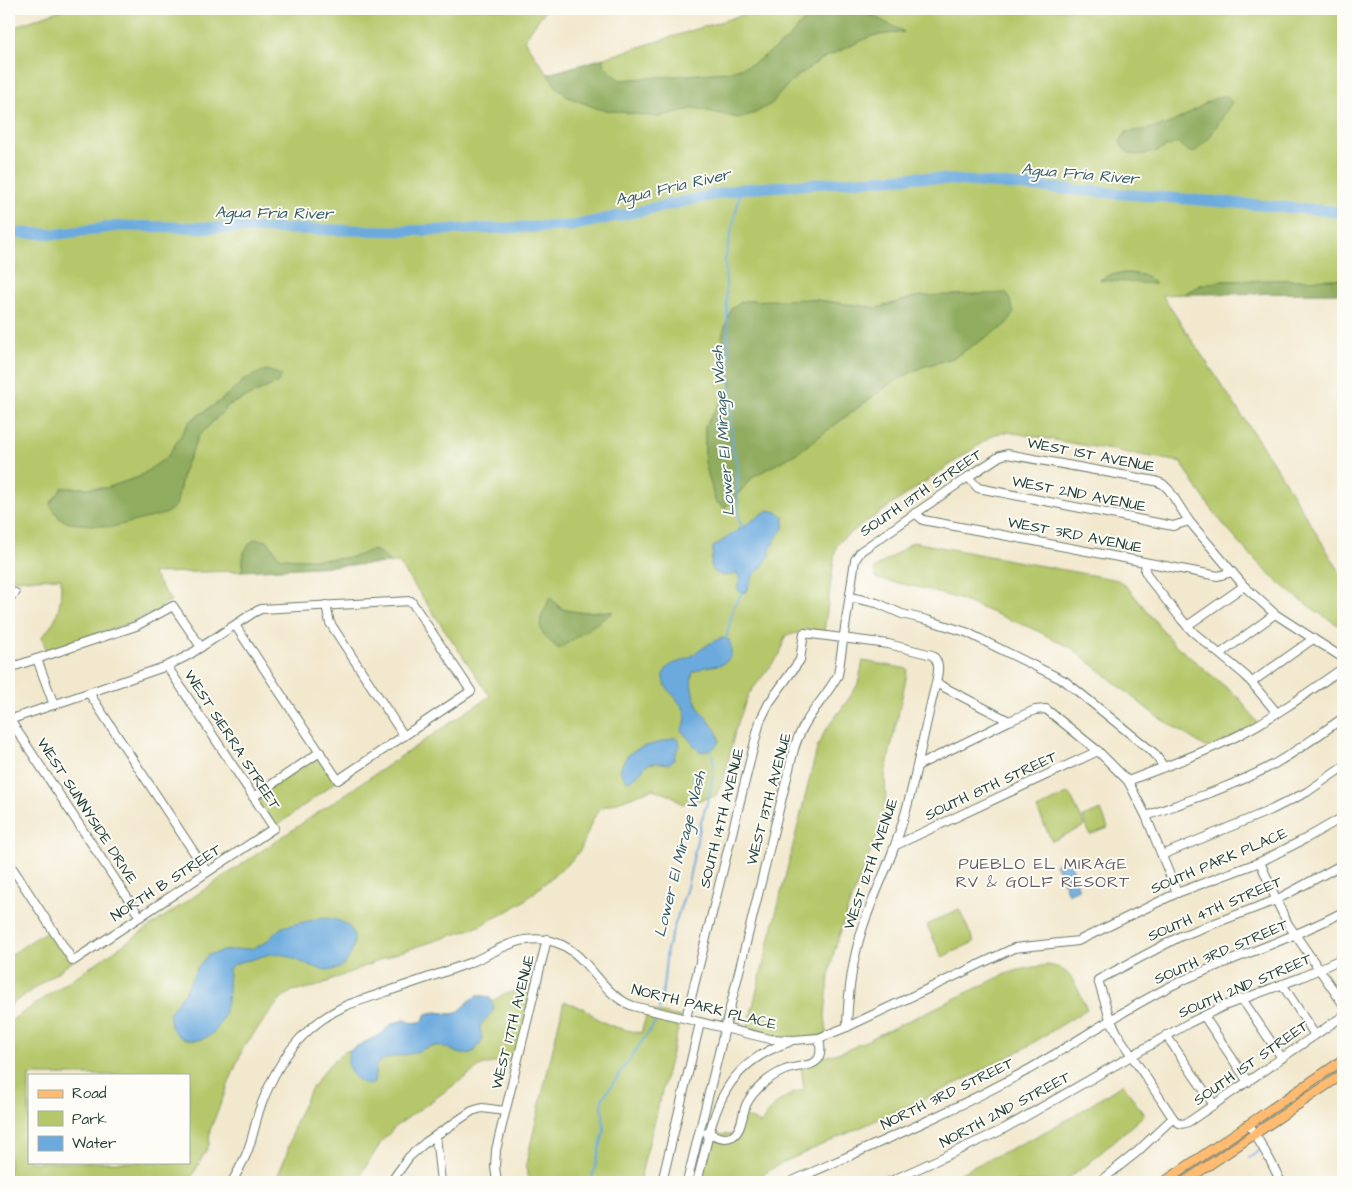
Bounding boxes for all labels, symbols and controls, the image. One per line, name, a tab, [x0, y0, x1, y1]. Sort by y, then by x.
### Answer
water label: Agua Fria River	[1020, 158, 1142, 191]
water label: Agua Fria River	[613, 163, 735, 212]
water label: Agua Fria River	[215, 201, 335, 226]
water label: Lower El Mirage Wash	[706, 344, 741, 517]
street label: WEST 1ST AVENUE	[1025, 432, 1157, 478]
street label: SOUTH 13TH STREET	[856, 444, 987, 542]
street label: WEST 2ND AVENUE	[1010, 471, 1148, 517]
street label: WEST 3RD AVENUE	[1006, 512, 1144, 558]
street label: WEST SIERRA STREET	[179, 666, 285, 814]
street label: WEST 13TH AVENUE	[741, 730, 797, 868]
street label: WEST SUNNYSIDE DRIVE	[32, 734, 142, 888]
street label: SOUTH 14TH AVENUE	[694, 746, 750, 890]
street label: SOUTH 8TH STREET	[922, 746, 1061, 826]
water label: Lower El Mirage Wash	[649, 768, 713, 940]
street label: WEST 12TH AVENUE	[839, 795, 903, 932]
street label: SOUTH PARK PLACE	[1147, 823, 1291, 899]
street label: NORTH B STREET	[107, 839, 226, 927]
district label: PUEBLO EL MIRAGE RV & GOLF RESORT	[956, 853, 1130, 893]
street label: SOUTH 4TH STREET	[1145, 871, 1286, 947]
street label: SOUTH 3RD STREET	[1151, 914, 1292, 990]
street label: SOUTH 2ND STREET	[1175, 948, 1316, 1024]
street label: WEST 17TH AVENUE	[486, 952, 540, 1092]
street label: NORTH PARK PLACE	[629, 979, 779, 1035]
street label: SOUTH 1ST STREET	[1189, 1015, 1313, 1111]
street label: NORTH 3RD STREET	[877, 1052, 1018, 1135]
street label: NORTH 2ND STREET	[936, 1066, 1075, 1153]
legend	[28, 1074, 190, 1164]
text: Road	[72, 1083, 107, 1104]
text: Park	[72, 1109, 107, 1130]
text: Water	[72, 1133, 116, 1154]

